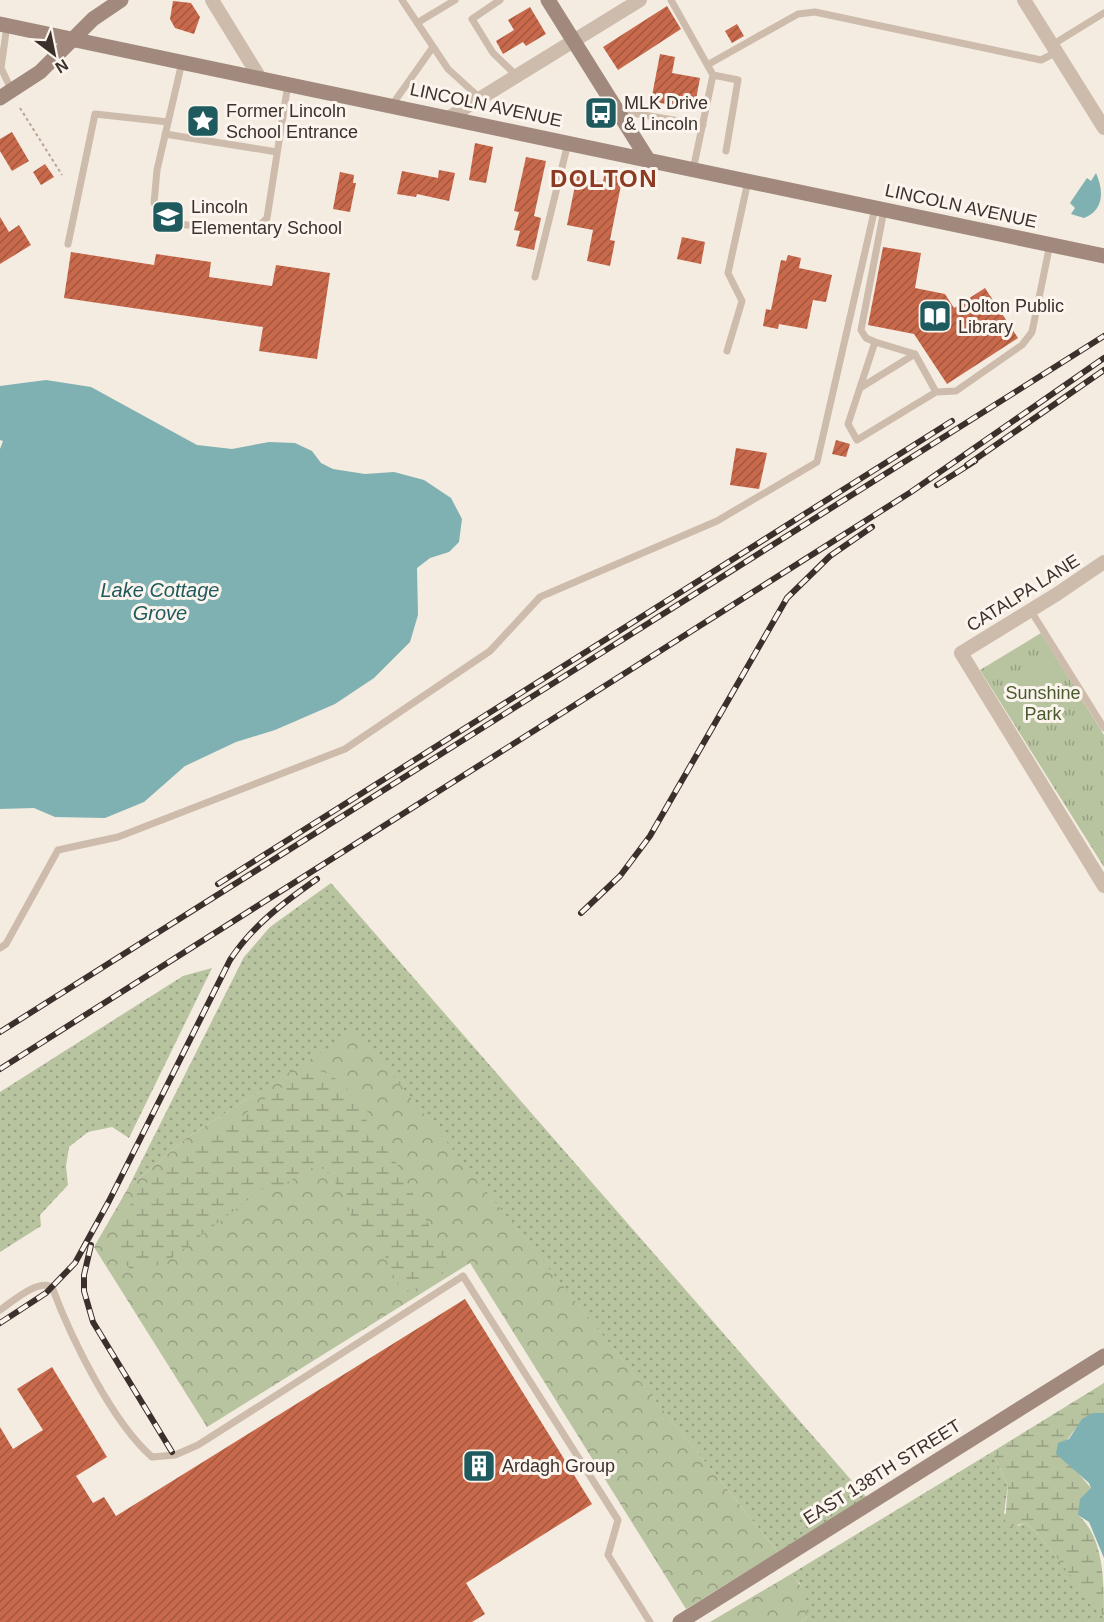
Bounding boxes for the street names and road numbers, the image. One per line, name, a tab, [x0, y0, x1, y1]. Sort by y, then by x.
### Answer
street label: LINCOLN AVENUE	[408, 79, 564, 131]
street label: LINCOLN AVENUE	[883, 180, 1039, 232]
street label: CATALPA LANE	[963, 550, 1083, 636]
street label: EAST 138TH STREET	[800, 1415, 964, 1529]

